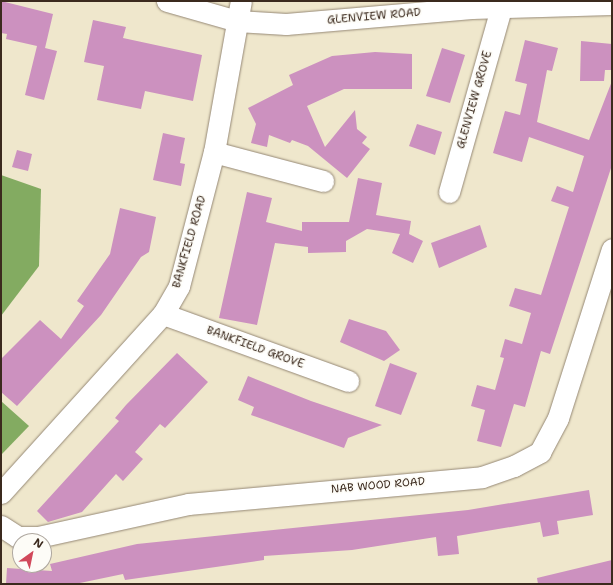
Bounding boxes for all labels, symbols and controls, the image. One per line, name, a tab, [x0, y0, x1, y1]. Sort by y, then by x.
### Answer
street label: GLENVIEW ROAD	[327, 6, 421, 28]
street label: GLENVIEW GROVE	[455, 50, 495, 150]
street label: BANKFIELD ROAD	[170, 194, 210, 290]
street label: BANKFIELD GROVE	[204, 324, 306, 372]
street label: NAB WOOD ROAD	[330, 475, 426, 497]
north arrow	[12, 533, 52, 573]
text: N	[31, 535, 46, 552]

